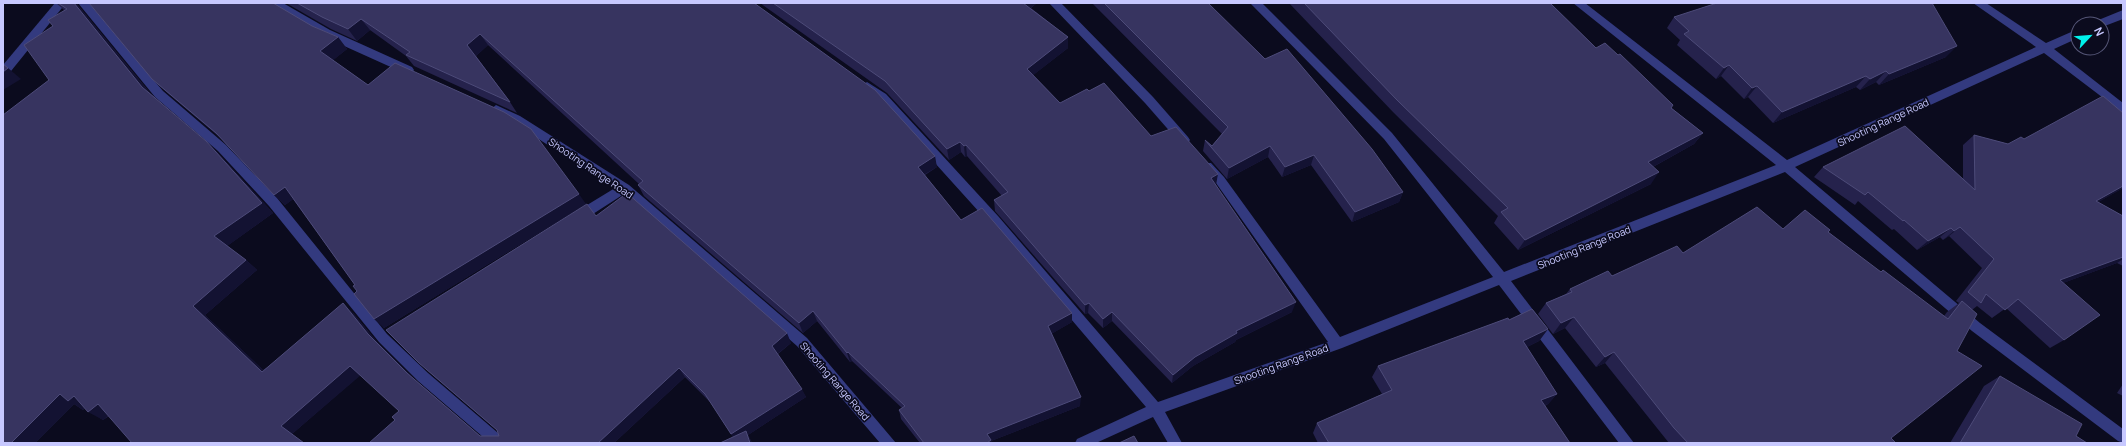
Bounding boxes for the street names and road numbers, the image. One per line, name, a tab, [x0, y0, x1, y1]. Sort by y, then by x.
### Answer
street label: Shooting Range Road	[1835, 95, 1931, 149]
street label: Shooting Range Road	[546, 134, 636, 202]
street label: Shooting Range Road	[1535, 222, 1633, 272]
street label: Shooting Range Road	[797, 339, 873, 423]
street label: Shooting Range Road	[1232, 340, 1330, 388]

